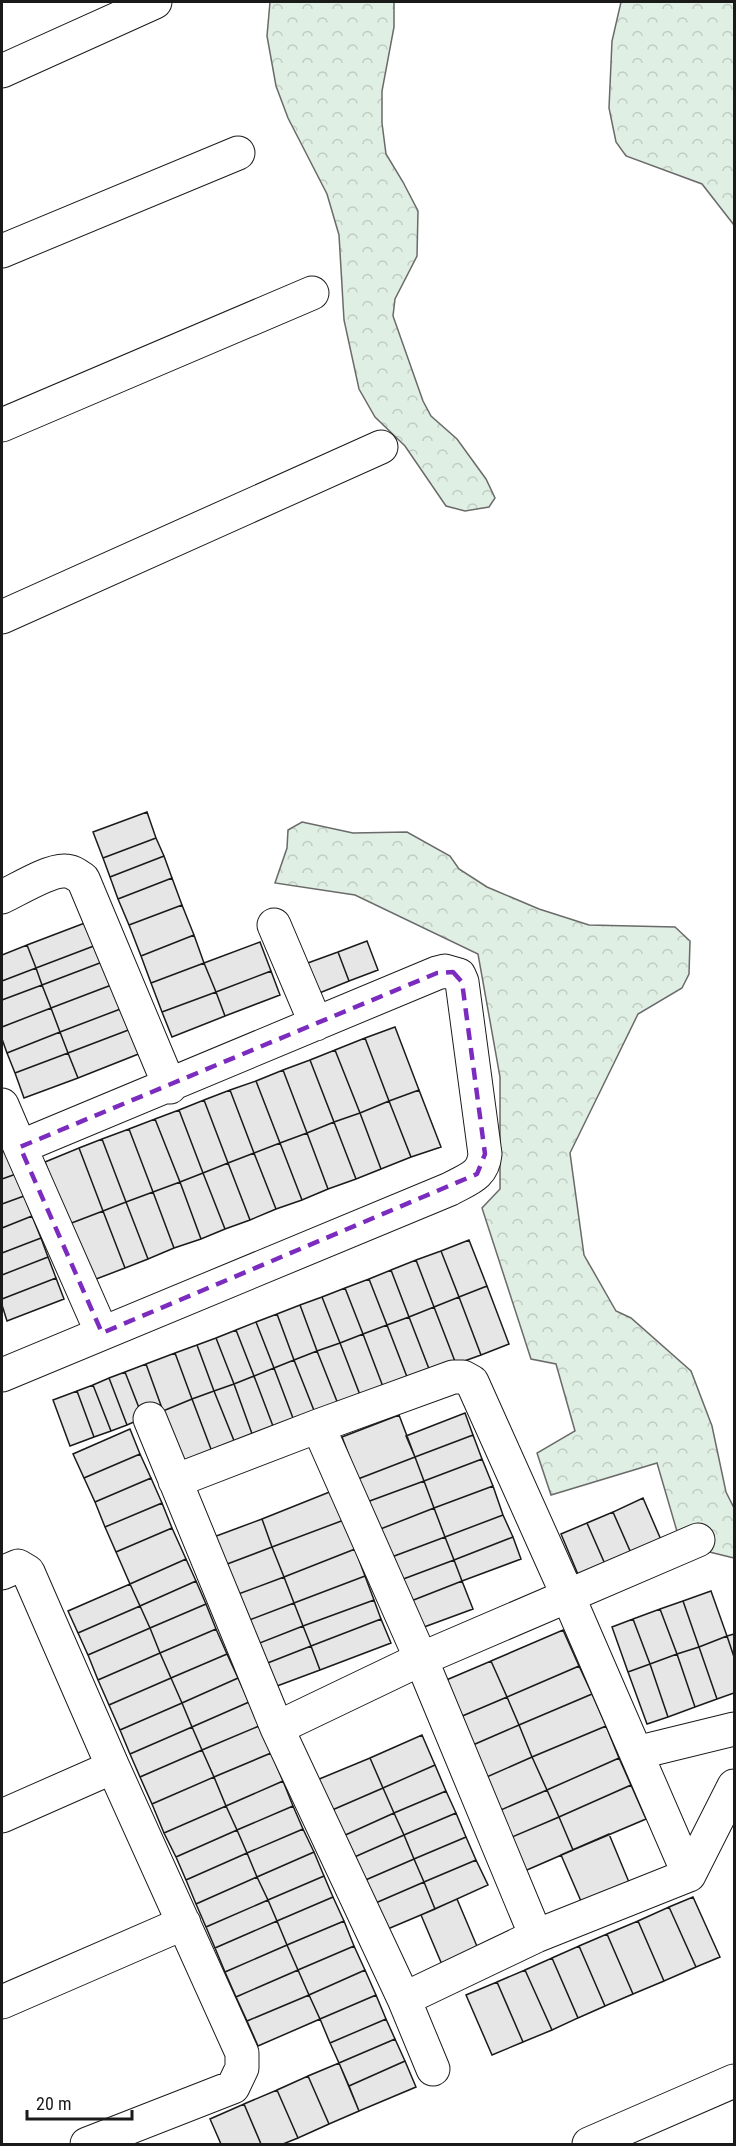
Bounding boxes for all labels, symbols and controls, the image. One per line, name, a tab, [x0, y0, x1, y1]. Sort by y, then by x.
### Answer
scale bar	[27, 2083, 132, 2121]
text: 20 m	[36, 2093, 71, 2114]

